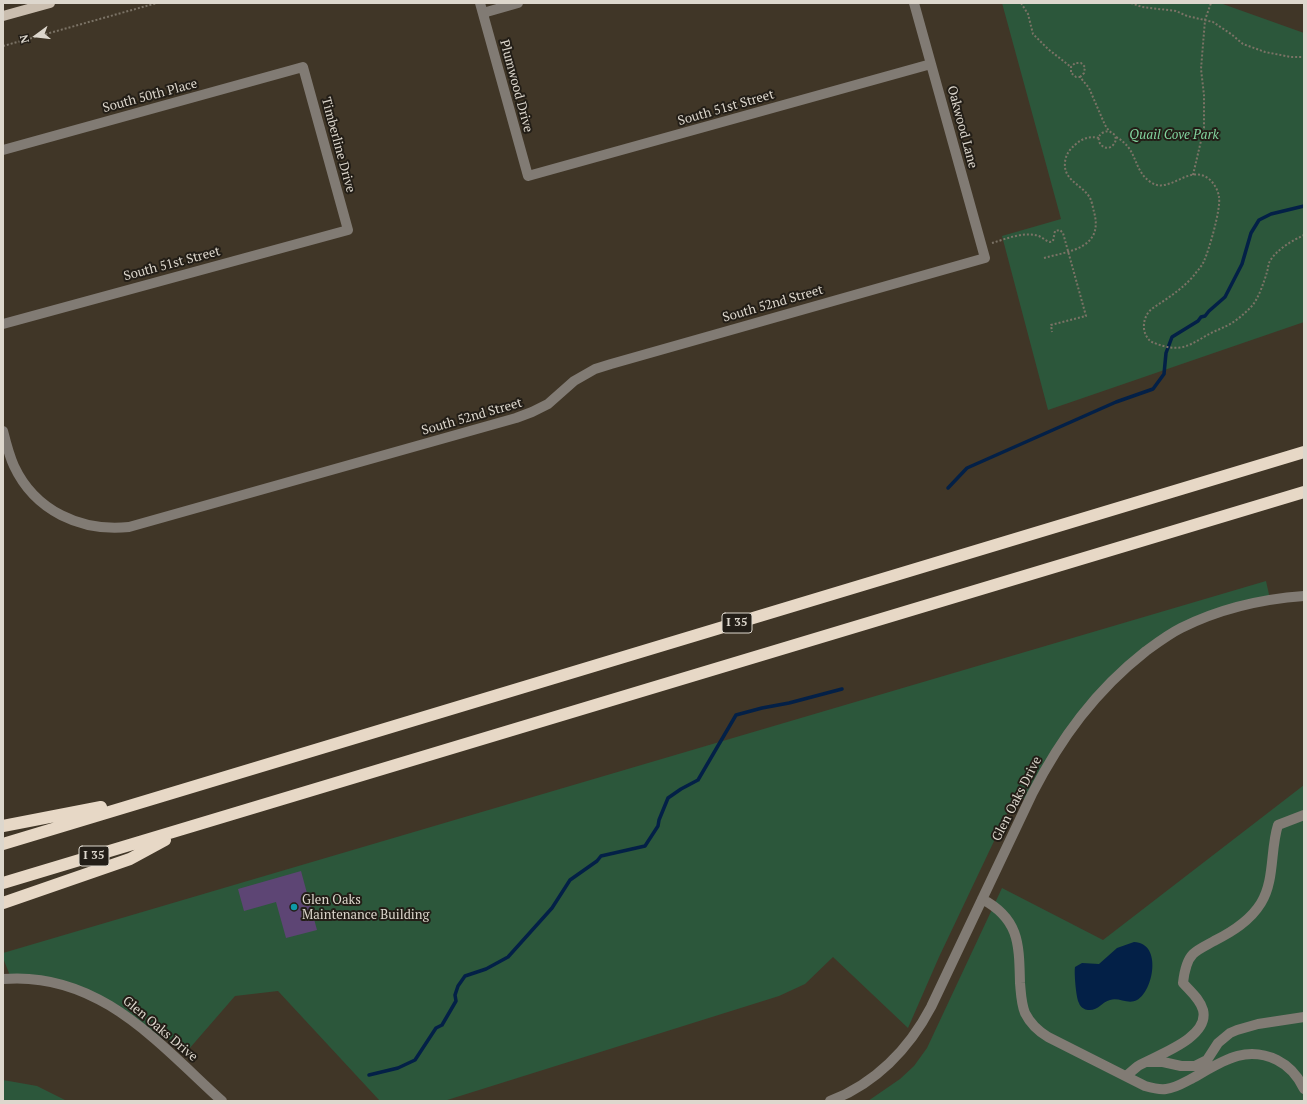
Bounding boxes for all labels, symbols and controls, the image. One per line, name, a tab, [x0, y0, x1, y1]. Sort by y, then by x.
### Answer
north arrow	[16, 16, 56, 56]
text: N	[17, 33, 32, 45]
street label: Plumwood Drive	[496, 38, 536, 134]
street label: South 50th Place	[101, 76, 199, 116]
street label: Oakwood Lane	[943, 84, 981, 170]
street label: South 51st Street	[676, 87, 776, 129]
street label: Timberline Drive	[318, 96, 358, 194]
park label: Quail Cove Park	[1129, 127, 1219, 143]
street label: South 51st Street	[122, 244, 222, 284]
street label: South 52nd Street	[721, 282, 825, 326]
street label: South 52nd Street	[420, 395, 524, 439]
road number: I 35	[722, 613, 752, 633]
street label: Glen Oaks Drive	[989, 754, 1045, 844]
road number: I 35	[79, 846, 109, 866]
place label: Glen Oaks Maintenance Building	[302, 892, 429, 923]
marker: Glen Oaks Maintenance Building	[289, 902, 299, 912]
street label: Glen Oaks Drive	[119, 993, 201, 1065]

